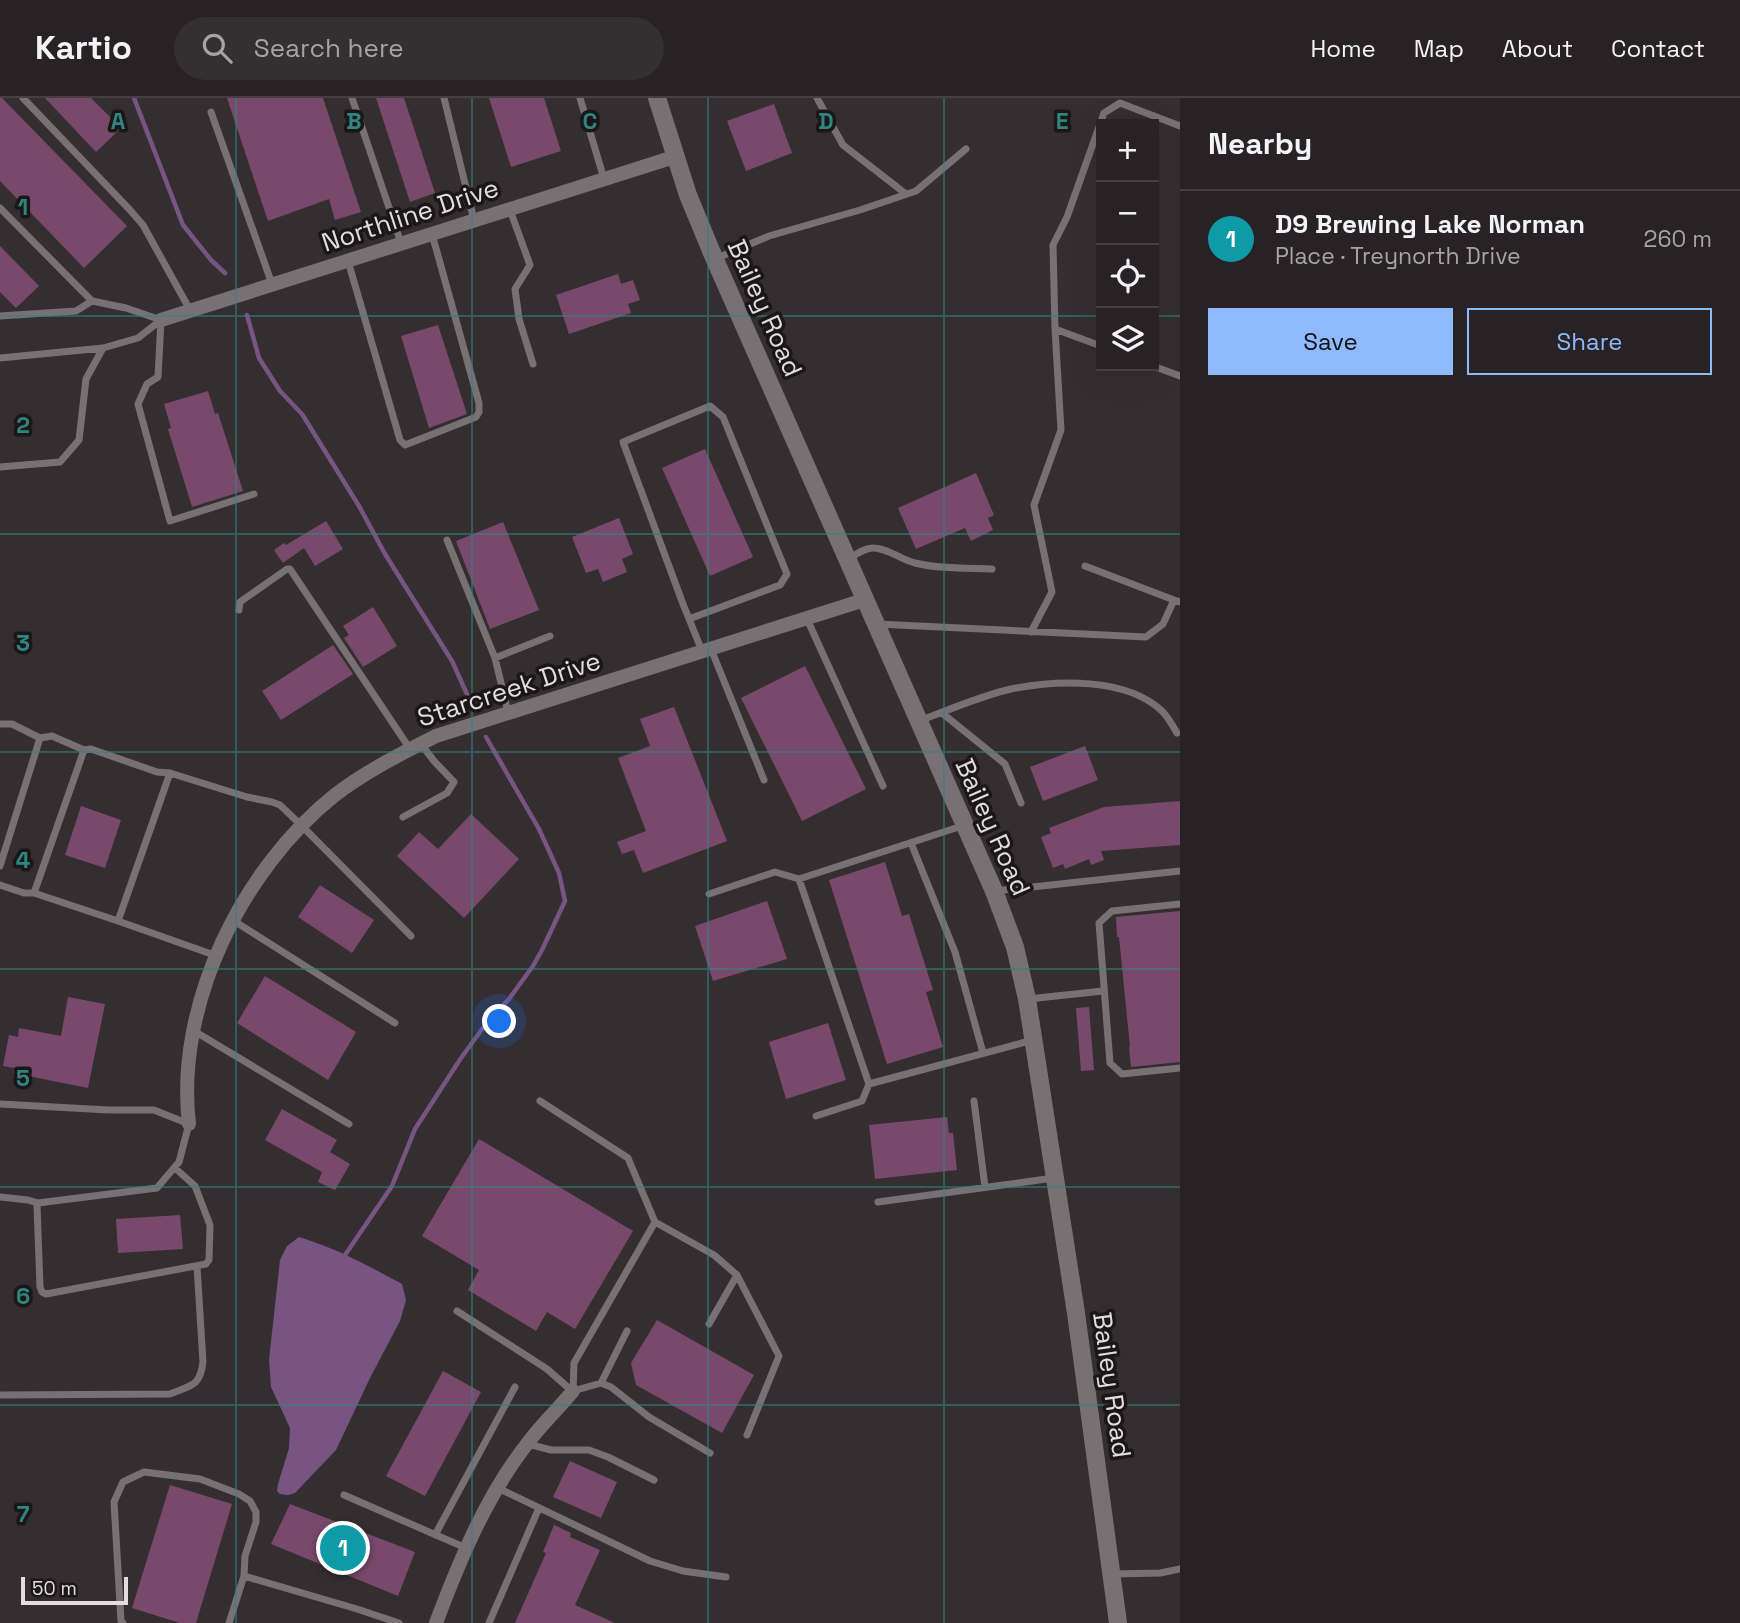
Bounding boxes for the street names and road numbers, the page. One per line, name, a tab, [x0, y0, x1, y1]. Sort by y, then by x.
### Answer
street label: Northline Drive	[317, 170, 503, 260]
street label: Bailey Road	[720, 234, 810, 382]
street label: Starcreek Drive	[413, 643, 605, 735]
street label: Bailey Road	[948, 753, 1038, 901]
street label: Bailey Road	[1085, 1310, 1139, 1460]

